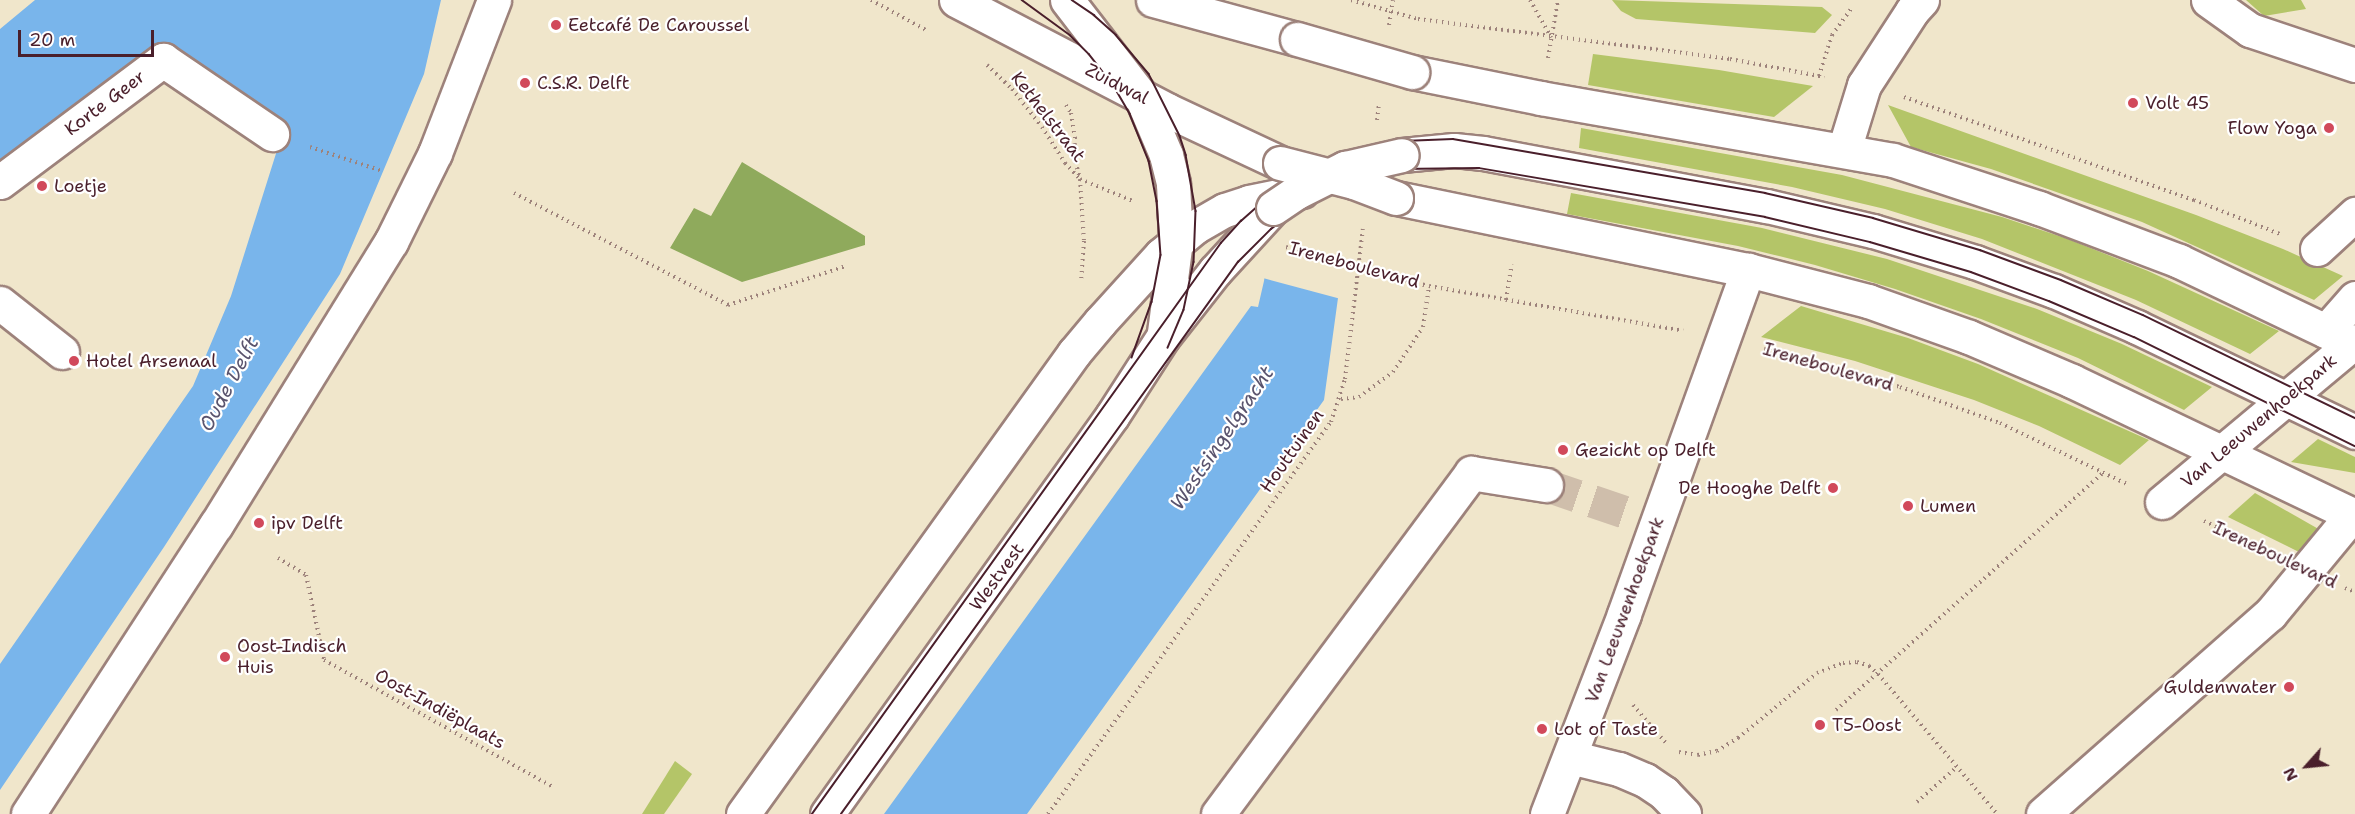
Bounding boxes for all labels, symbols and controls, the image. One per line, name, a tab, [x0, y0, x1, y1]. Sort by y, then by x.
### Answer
place label: Eetcafé De Caroussel	[568, 14, 749, 36]
scale bar	[21, 18, 158, 56]
marker: Eetcafé De Caroussel	[549, 18, 563, 32]
text: 20 m	[29, 28, 75, 52]
street label: Zuidwal	[1082, 59, 1152, 109]
street label: Korte Geer	[61, 66, 149, 140]
street label: Kethelstraat	[1006, 68, 1090, 166]
place label: C.S.R. Delft	[537, 72, 630, 94]
marker: C.S.R. Delft	[518, 76, 532, 90]
place label: Volt 45	[2145, 92, 2209, 114]
marker: Volt 45	[2126, 96, 2140, 110]
place label: Flow Yoga	[2227, 117, 2317, 139]
marker: Flow Yoga	[2322, 121, 2336, 135]
place label: Loetje	[54, 175, 107, 197]
marker: Loetje	[35, 179, 49, 193]
street label: Ireneboulevard	[1286, 237, 1422, 293]
water label: Oude Delft	[194, 333, 264, 435]
street label: Ireneboulevard	[1760, 338, 1896, 396]
place label: Hotel Arsenaal	[86, 350, 217, 372]
street label: Van Leeuwenhoekpark	[2177, 350, 2341, 492]
marker: Hotel Arsenaal	[67, 354, 81, 368]
water label: Westsingelgracht	[1165, 362, 1279, 514]
street label: Houttuinen	[1256, 405, 1328, 497]
place label: Gezicht op Delft	[1575, 439, 1716, 461]
marker: Gezicht op Delft	[1556, 443, 1570, 457]
place label: De Hooghe Delft	[1679, 477, 1821, 499]
marker: De Hooghe Delft	[1826, 481, 1840, 495]
place label: Lumen	[1920, 495, 1976, 517]
marker: Lumen	[1901, 499, 1915, 513]
place label: ipv Delft	[271, 512, 343, 534]
street label: Van Leeuwenhoekpark	[1581, 514, 1669, 706]
marker: ipv Delft	[252, 516, 266, 530]
street label: Ireneboulevard	[2210, 517, 2340, 593]
street label: Westvest	[965, 539, 1029, 615]
place label: Oost-Indisch Huis	[237, 636, 347, 678]
marker: Oost-Indisch Huis	[218, 650, 232, 664]
street label: Oost-Indiëplaats	[371, 664, 509, 754]
place label: Guldenwater	[2164, 676, 2277, 698]
marker: Guldenwater	[2282, 680, 2296, 694]
place label: T5-Oost	[1832, 714, 1902, 736]
place label: Lot of Taste	[1554, 718, 1658, 740]
marker: T5-Oost	[1813, 718, 1827, 732]
marker: Lot of Taste	[1535, 722, 1549, 736]
north arrow	[2277, 736, 2337, 796]
text: N	[2278, 764, 2303, 785]

